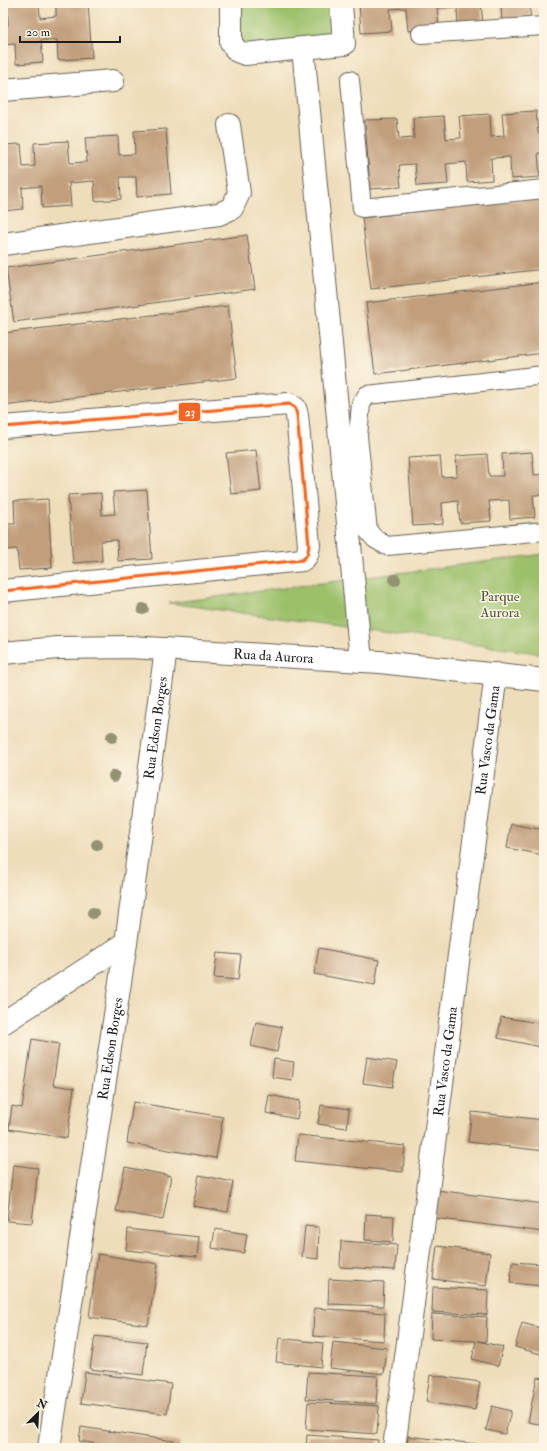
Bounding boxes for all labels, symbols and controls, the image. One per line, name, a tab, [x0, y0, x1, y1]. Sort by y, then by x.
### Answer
scale bar	[20, 18, 120, 44]
text: 20 m	[26, 25, 51, 40]
line badge: 23	[178, 402, 201, 422]
text: 23	[185, 406, 195, 419]
park label: Parque Aurora	[480, 588, 520, 621]
street label: Rua da Aurora	[233, 645, 314, 667]
street label: Rua Edson Borges	[140, 675, 171, 780]
street label: Rua Vasco da Gama	[472, 684, 503, 796]
street label: Rua Edson Borges	[94, 996, 126, 1101]
street label: Rua Vasco da Gama	[429, 1005, 461, 1117]
north arrow	[18, 1393, 58, 1433]
text: N	[34, 1396, 50, 1413]

